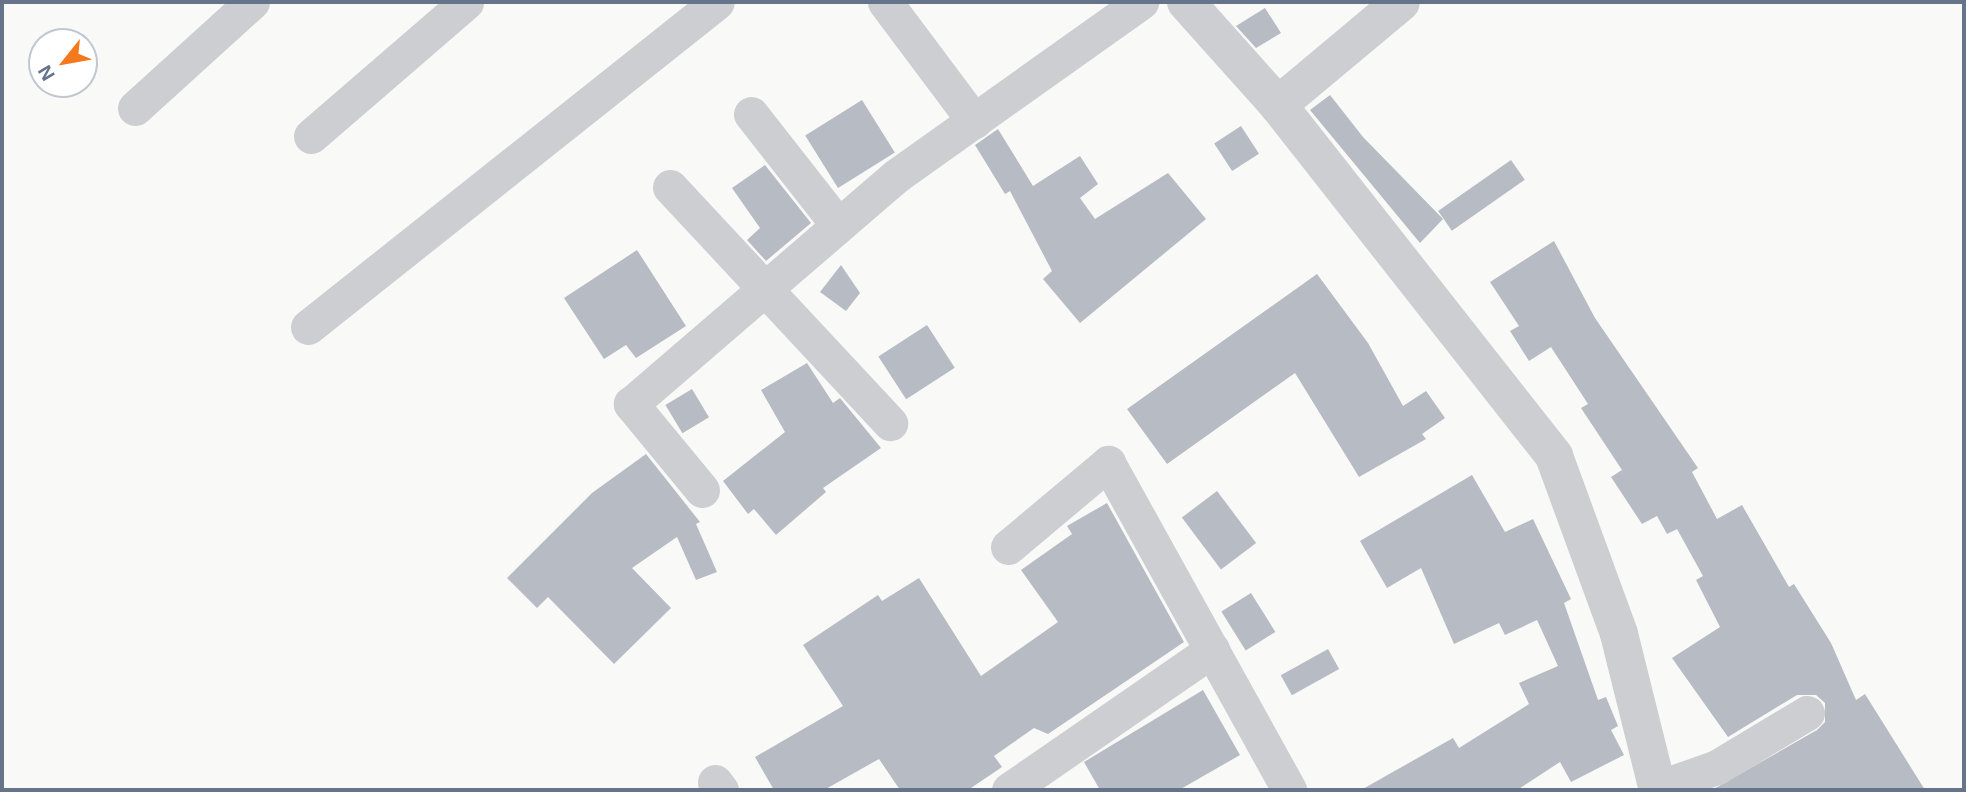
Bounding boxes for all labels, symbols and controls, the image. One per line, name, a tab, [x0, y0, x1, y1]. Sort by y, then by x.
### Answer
north arrow	[28, 28, 98, 98]
text: N	[34, 62, 59, 84]

